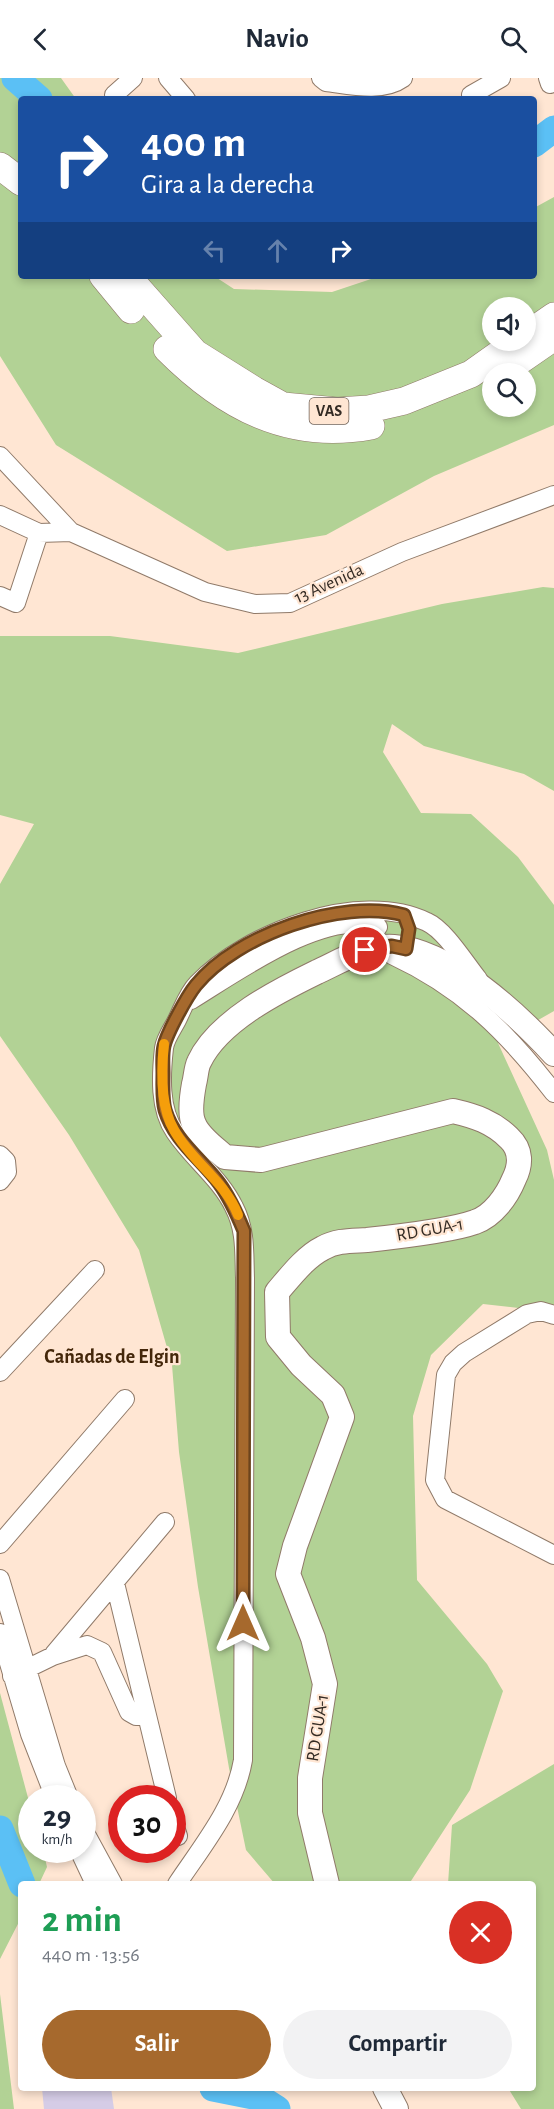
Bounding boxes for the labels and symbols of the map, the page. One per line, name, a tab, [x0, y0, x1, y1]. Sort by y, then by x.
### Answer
road number: VAS	[310, 398, 348, 424]
street label: 13 Avenida	[292, 561, 366, 607]
pin	[339, 924, 390, 975]
street label: RD GUA-1	[395, 1215, 465, 1245]
district label: Cañadas de Elgin	[44, 1347, 180, 1367]
position arrow	[211, 1591, 275, 1655]
street label: RD GUA-1	[304, 1693, 332, 1763]
speed limit sign: 30	[108, 1785, 186, 1863]

